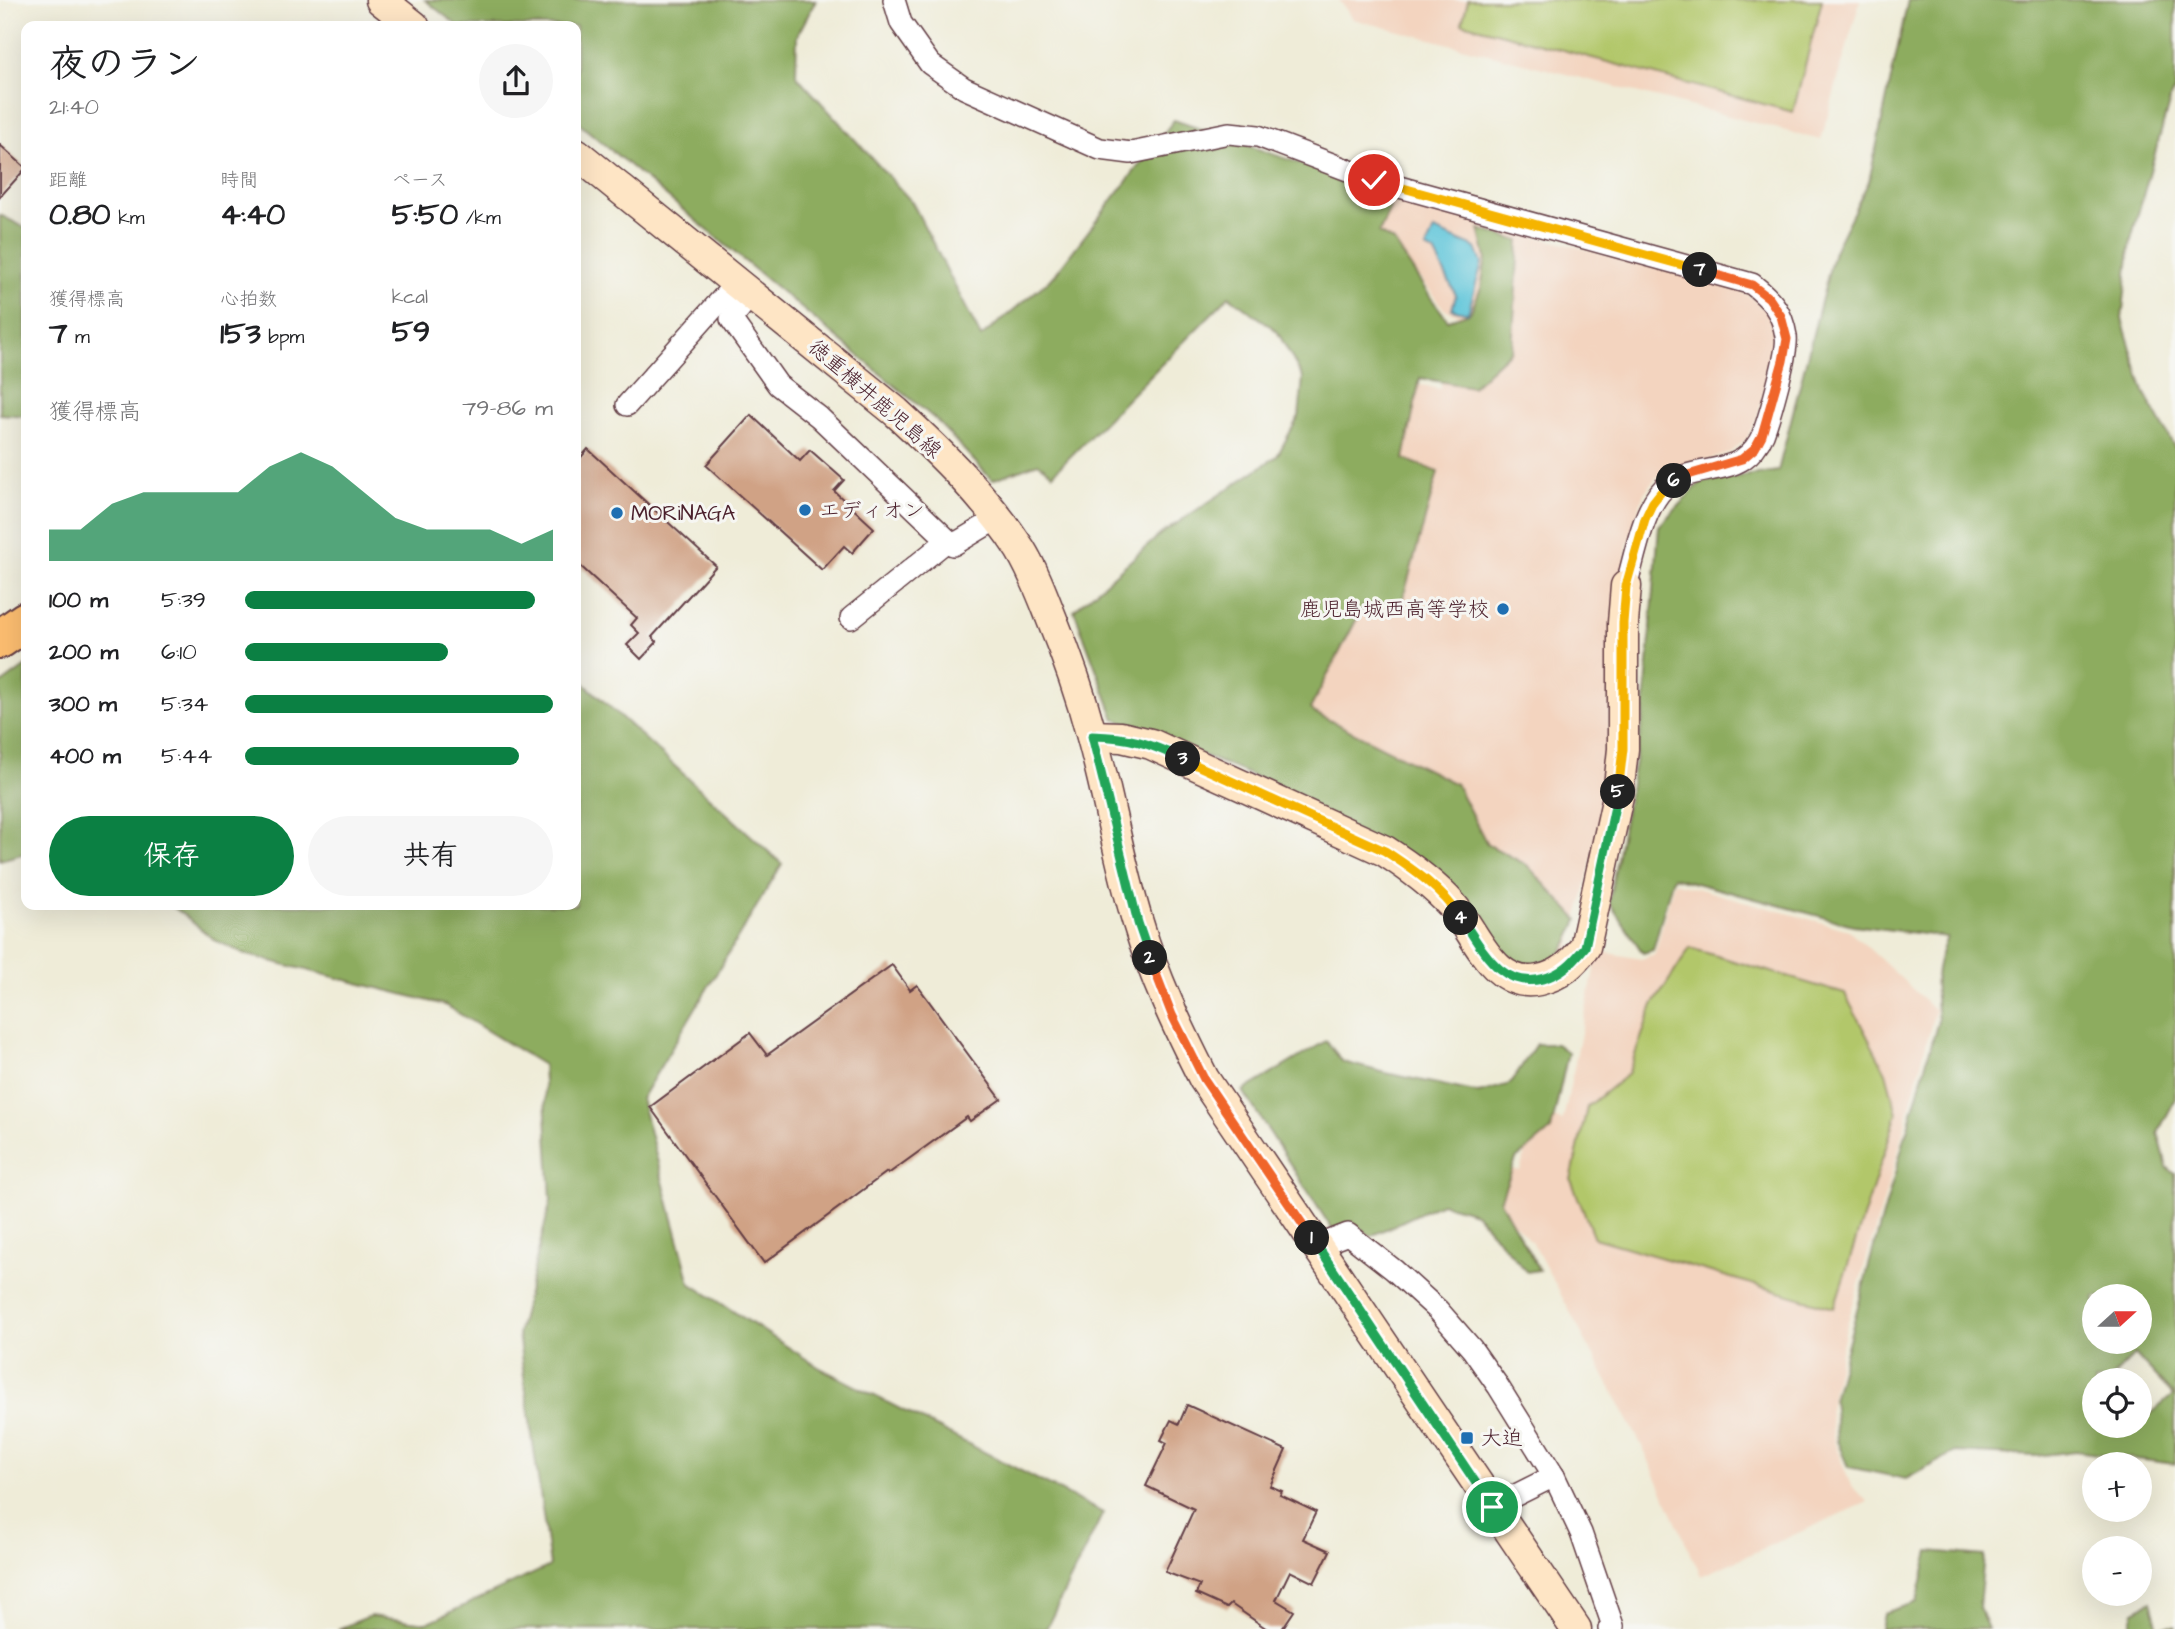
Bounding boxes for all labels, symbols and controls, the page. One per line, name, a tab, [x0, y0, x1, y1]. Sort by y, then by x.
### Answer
text: 夜のラン	[49, 39, 201, 91]
button: share	[479, 44, 553, 118]
text: 21:40	[49, 91, 99, 123]
pin	[1344, 150, 1404, 210]
icon: check	[1355, 161, 1393, 199]
text: 距離	[49, 167, 87, 194]
text: 時間	[220, 167, 258, 194]
text: ペース	[392, 167, 448, 194]
text: 0.80	[49, 194, 111, 236]
text: 4:40	[220, 194, 285, 236]
text: 5:50	[392, 194, 458, 236]
text: km	[111, 205, 145, 232]
text: /km	[458, 205, 501, 232]
pin: 7	[1682, 252, 1718, 288]
text: 7	[1694, 256, 1705, 283]
text: kcal	[392, 284, 428, 311]
text: 獲得標高	[49, 286, 125, 313]
text: 心拍数	[220, 286, 277, 313]
text: 59	[392, 311, 430, 353]
text: 7	[49, 313, 67, 355]
text: 153	[220, 313, 261, 355]
text: m	[67, 324, 90, 351]
text: bpm	[261, 324, 304, 351]
street label: 徳重横井鹿児島線	[802, 333, 948, 465]
text: 79–86 m	[462, 392, 553, 424]
text: 獲得標高	[49, 396, 141, 428]
pin: 6	[1656, 463, 1692, 498]
text: 6	[1668, 467, 1679, 494]
place label: エディオン	[819, 496, 925, 525]
place label: MORiNAGA	[631, 499, 736, 528]
marker: エディオン	[797, 502, 813, 518]
marker: MORiNAGA	[609, 505, 625, 521]
text: 100 m	[49, 584, 108, 616]
text: 5:39	[161, 584, 206, 616]
place label: 鹿児島城西高等学校	[1300, 595, 1489, 624]
marker: 鹿児島城西高等学校	[1495, 601, 1511, 617]
text: 200 m	[49, 636, 118, 668]
text: 6:10	[161, 636, 197, 668]
text: 300 m	[49, 688, 117, 720]
text: 5:34	[161, 688, 208, 720]
text: 400 m	[49, 740, 121, 772]
text: 5:44	[161, 740, 212, 772]
pin: 3	[1166, 742, 1200, 776]
text: 3	[1178, 745, 1187, 772]
pin: 5	[1600, 774, 1636, 810]
text: 5	[1611, 778, 1624, 805]
button: 保存	[49, 816, 294, 896]
button: 共有	[308, 816, 553, 896]
pin: 4	[1444, 900, 1478, 936]
text: 4	[1454, 904, 1467, 931]
pin: 2	[1132, 940, 1168, 976]
text: 2	[1144, 944, 1155, 971]
pin: 1	[1294, 1220, 1330, 1256]
text: 1	[1310, 1224, 1313, 1251]
north arrow	[2082, 1284, 2152, 1354]
map controls	[2082, 1284, 2152, 1606]
button: locate	[2082, 1368, 2152, 1438]
place label: 大迫	[1481, 1424, 1523, 1453]
marker: 大迫	[1459, 1430, 1475, 1446]
button: +	[2082, 1452, 2152, 1522]
pin	[1462, 1477, 1522, 1537]
icon: arrive	[1473, 1488, 1511, 1526]
button: −	[2082, 1536, 2152, 1606]

